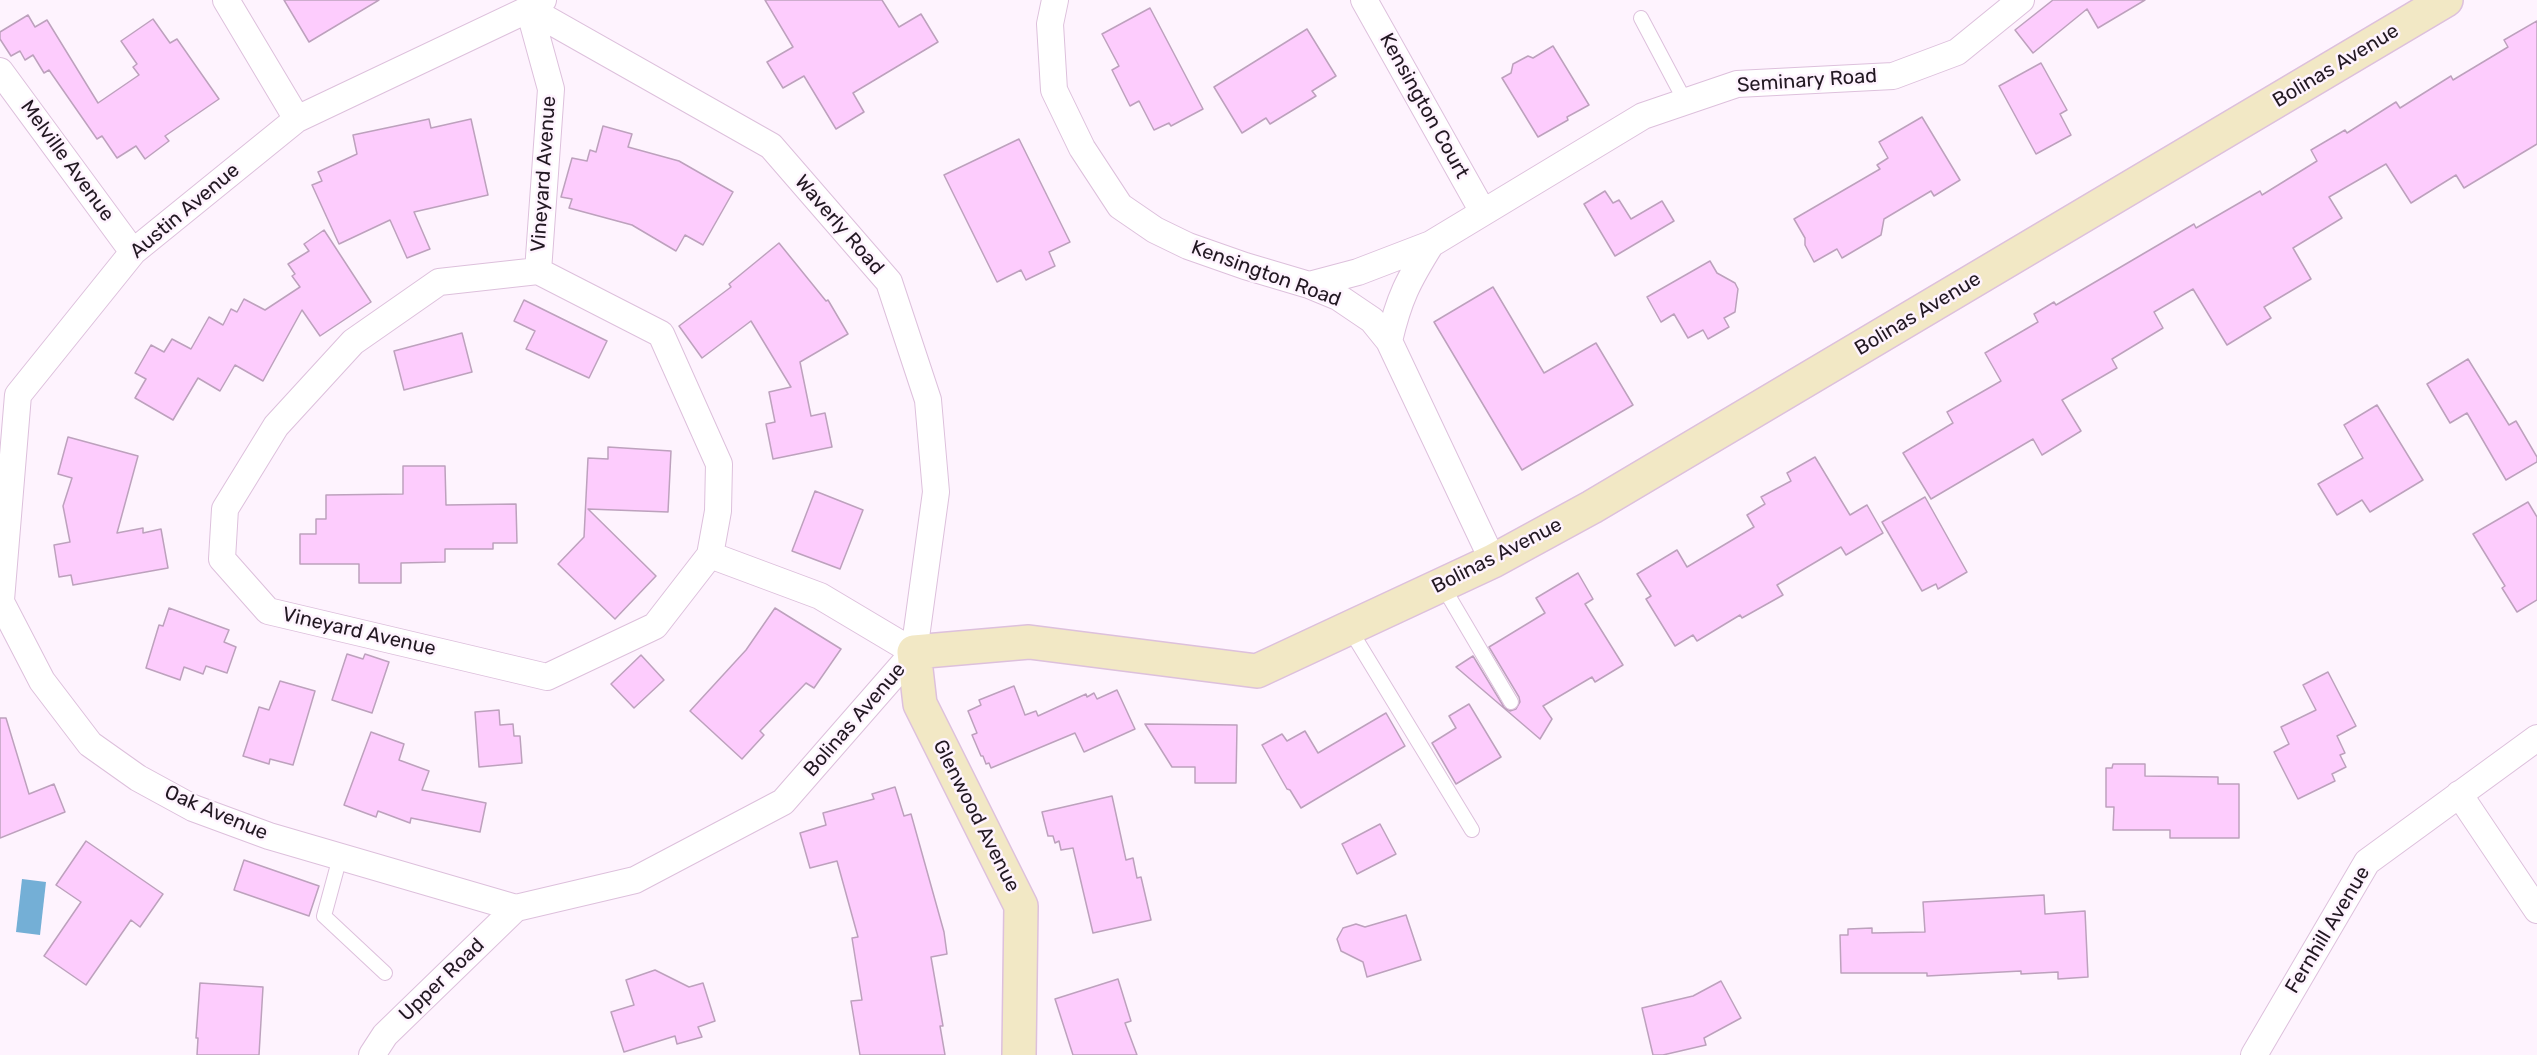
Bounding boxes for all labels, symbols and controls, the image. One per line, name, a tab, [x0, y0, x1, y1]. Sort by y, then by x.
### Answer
street label: Bolinas Avenue	[2269, 19, 2403, 113]
street label: Kensington Court	[1374, 29, 1474, 183]
street label: Seminary Road	[1736, 64, 1878, 98]
street label: Vineyard Avenue	[527, 95, 561, 253]
street label: Melville Avenue	[15, 96, 119, 226]
street label: Austin Avenue	[125, 158, 245, 264]
street label: Waverly Road	[789, 170, 889, 280]
street label: Kensington Road	[1188, 236, 1344, 312]
street label: Bolinas Avenue	[1851, 267, 1985, 361]
street label: Bolinas Avenue	[1428, 513, 1566, 599]
street label: Vineyard Avenue	[280, 603, 438, 661]
street label: Bolinas Avenue	[799, 658, 911, 782]
street label: Glenwood Avenue	[927, 736, 1025, 896]
street label: Oak Avenue	[161, 780, 271, 846]
street label: Fernhill Avenue	[2281, 862, 2375, 998]
street label: Upper Road	[394, 934, 490, 1026]

